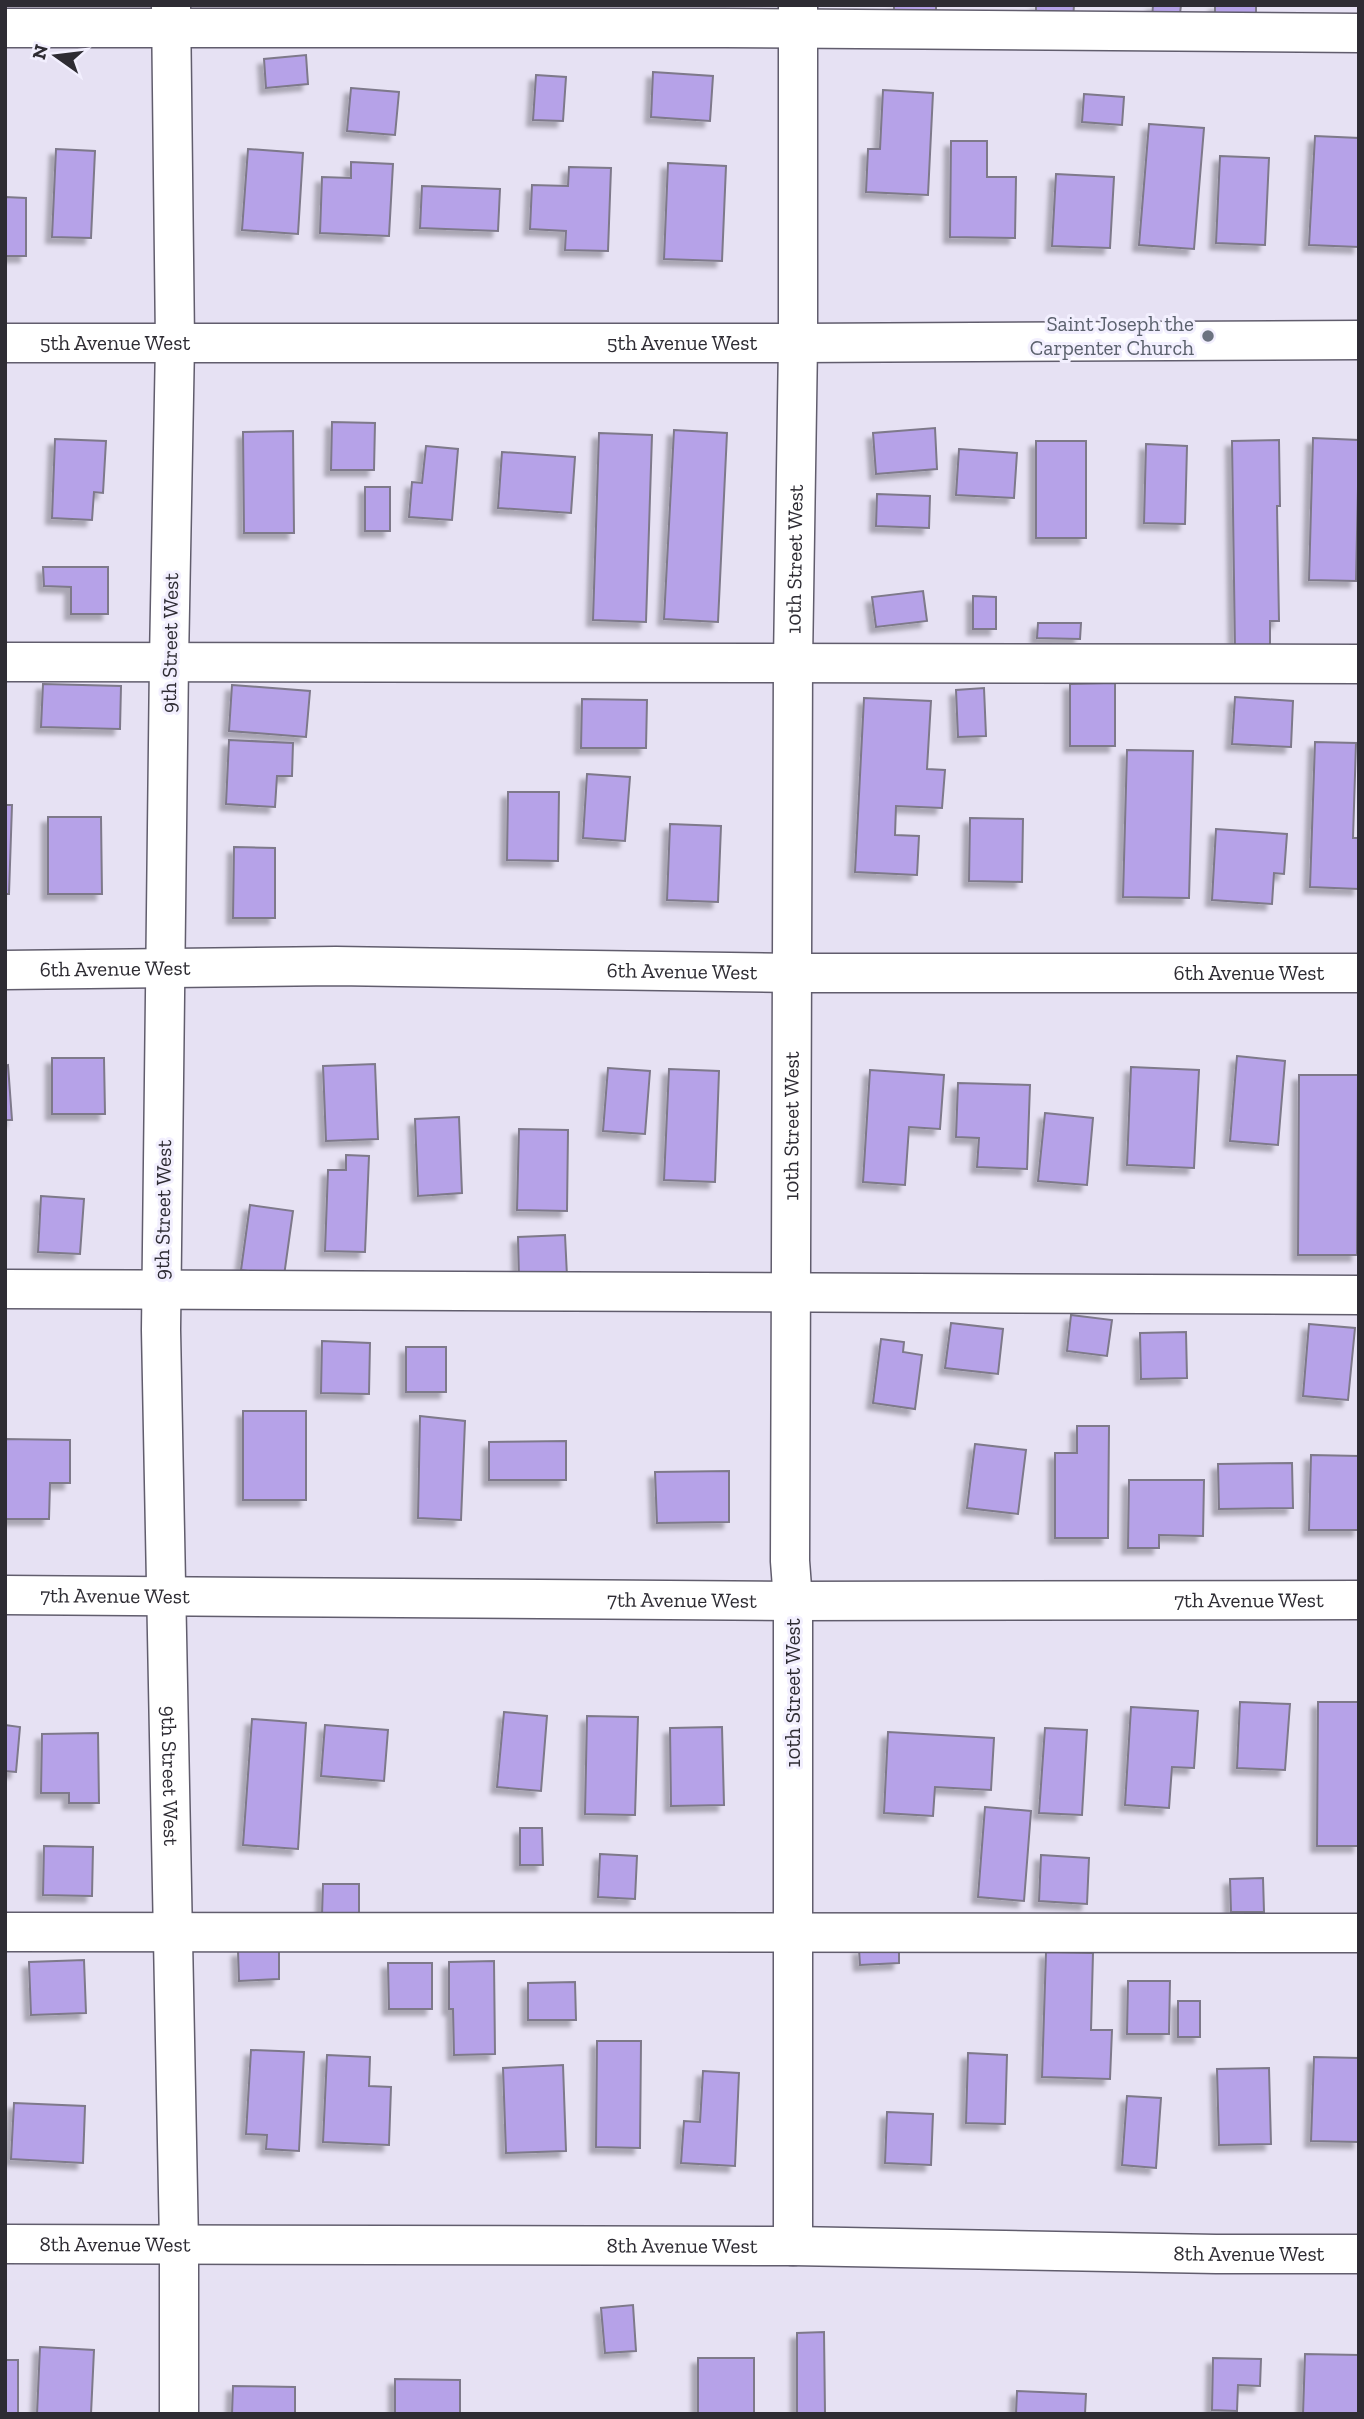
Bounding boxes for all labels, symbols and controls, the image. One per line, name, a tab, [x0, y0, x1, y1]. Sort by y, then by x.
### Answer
north arrow	[21, 21, 91, 91]
text: N	[27, 42, 53, 62]
place label: Saint Joseph the Carpenter Church	[1030, 311, 1194, 360]
marker: Saint Joseph the Carpenter Church	[1200, 328, 1216, 344]
street label: 5th Avenue West	[40, 330, 190, 355]
street label: 5th Avenue West	[607, 330, 757, 355]
street label: 10th Street West	[780, 484, 808, 634]
street label: 9th Street West	[156, 572, 183, 713]
street label: 6th Avenue West	[39, 955, 191, 982]
street label: 6th Avenue West	[606, 957, 758, 984]
street label: 6th Avenue West	[1174, 960, 1325, 985]
street label: 10th Street West	[778, 1051, 804, 1201]
street label: 9th Street West	[149, 1139, 176, 1280]
street label: 7th Avenue West	[40, 1582, 190, 1608]
street label: 7th Avenue West	[607, 1587, 757, 1613]
street label: 7th Avenue West	[1174, 1587, 1324, 1612]
street label: 10th Street West	[780, 1618, 805, 1768]
street label: 9th Street West	[156, 1705, 184, 1846]
street label: 8th Avenue West	[39, 2231, 191, 2256]
street label: 8th Avenue West	[606, 2233, 758, 2258]
street label: 8th Avenue West	[1173, 2240, 1325, 2266]

